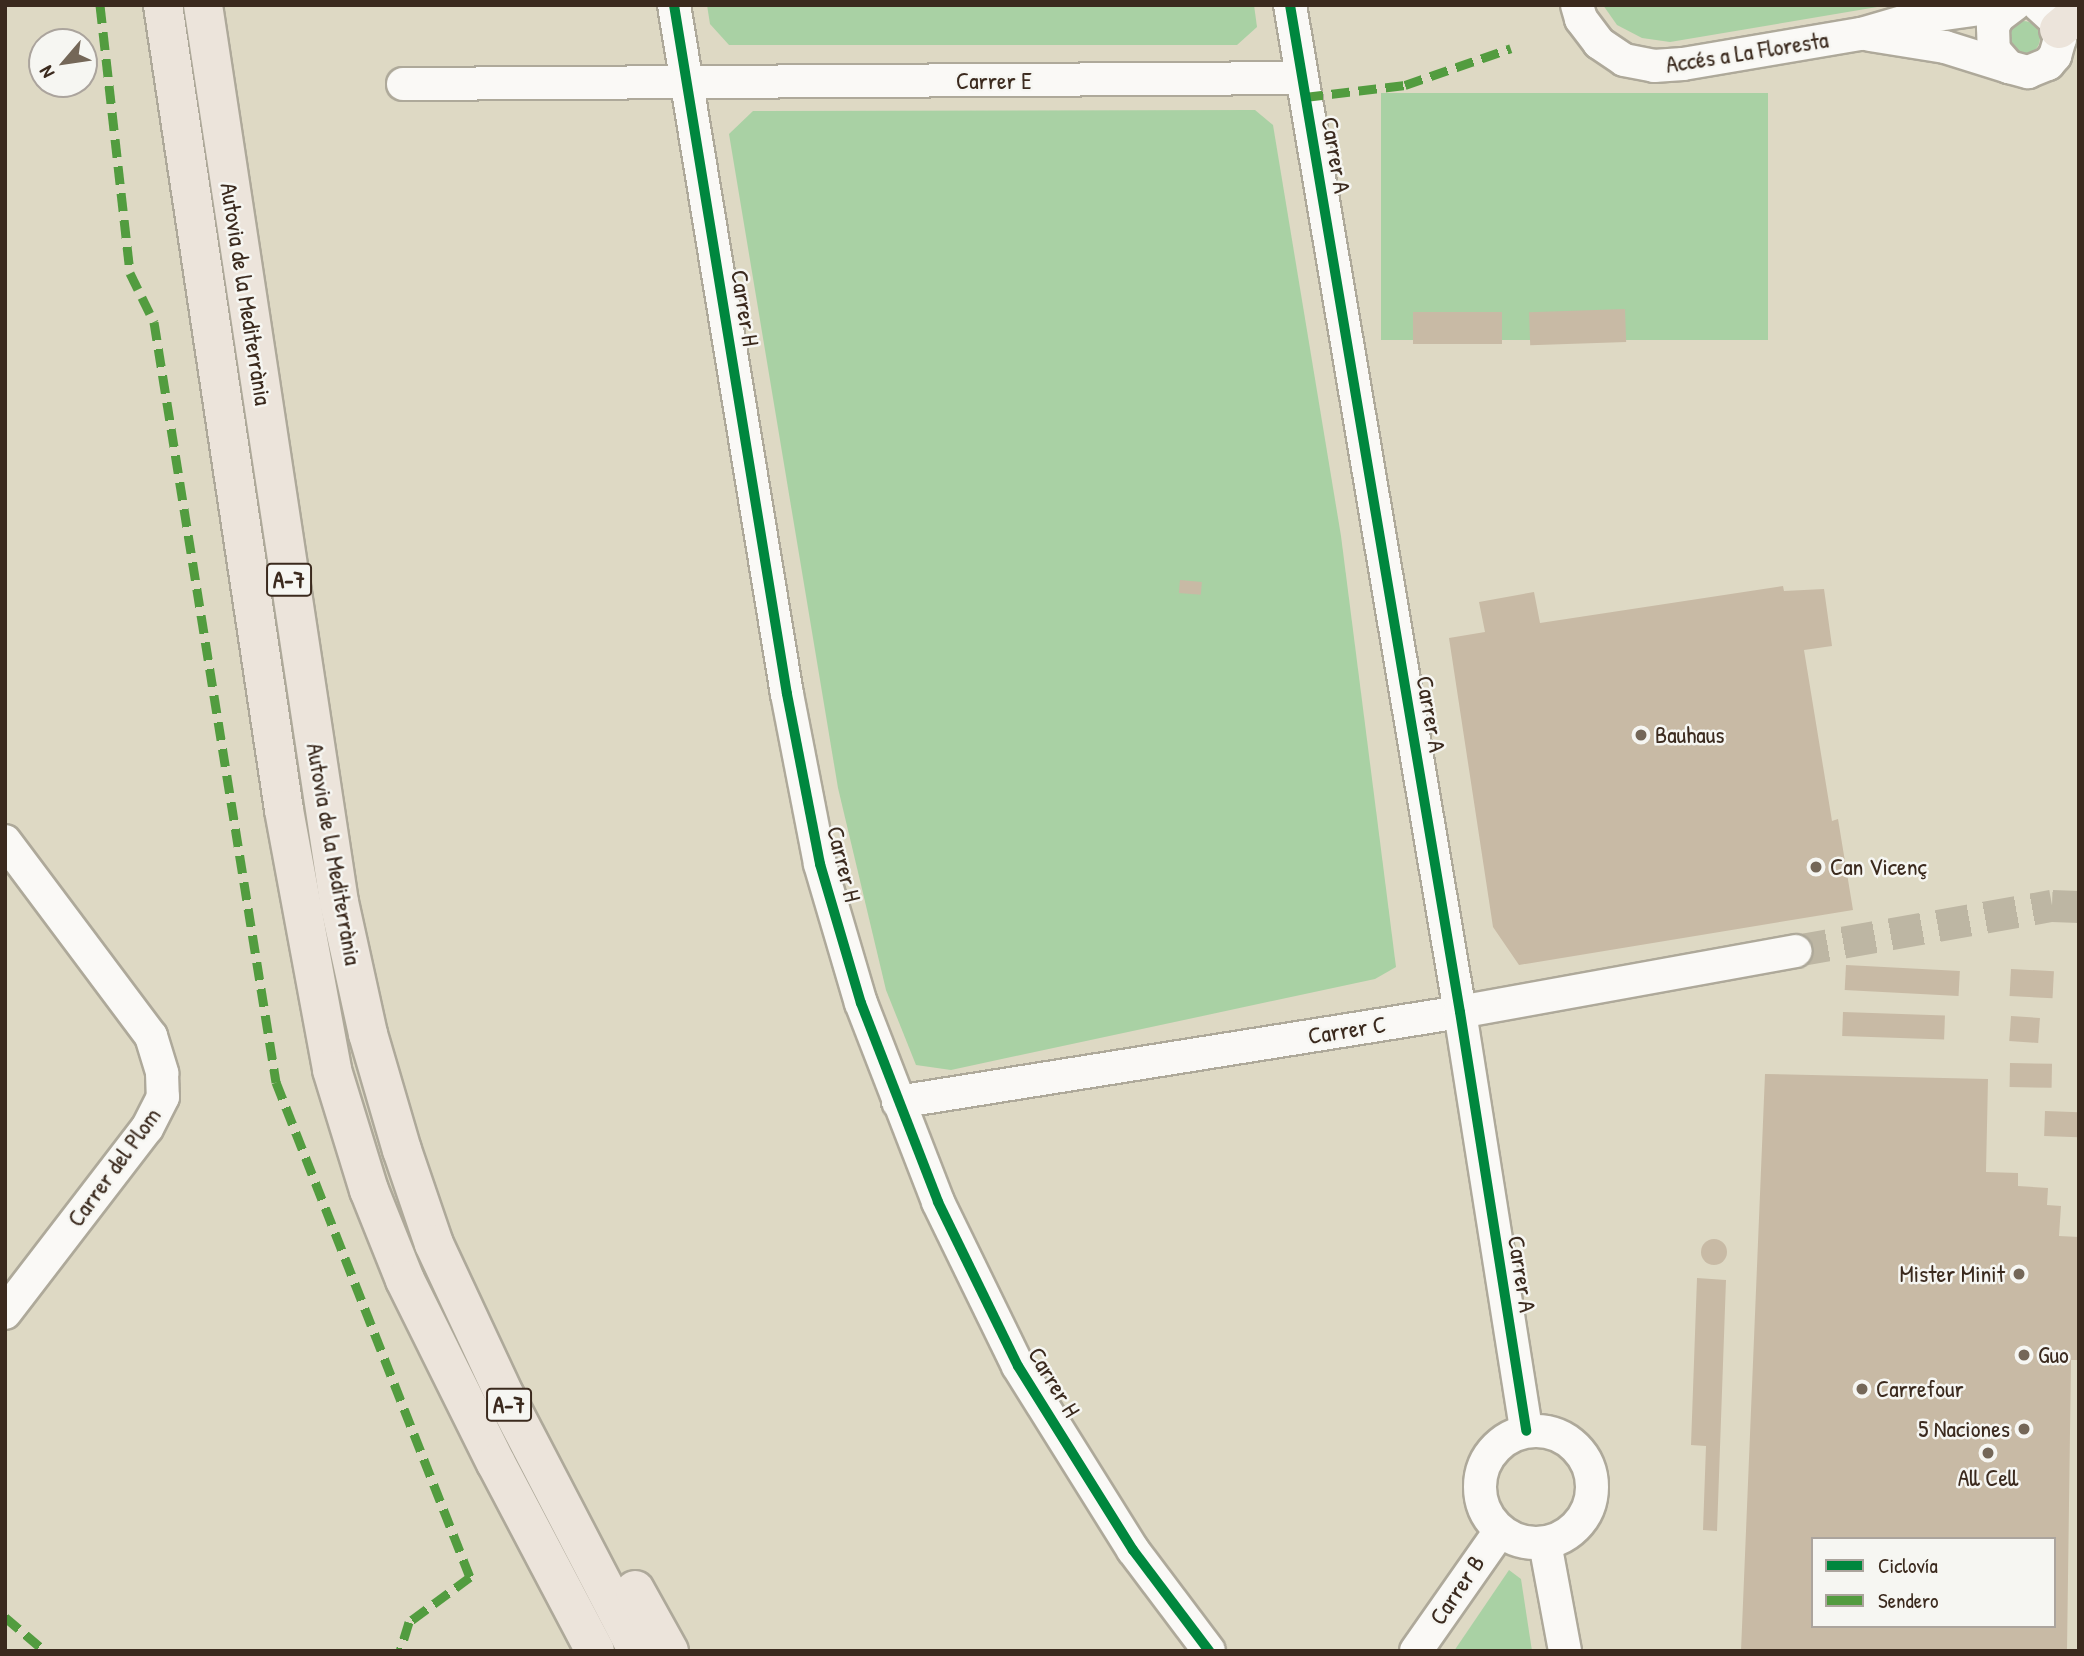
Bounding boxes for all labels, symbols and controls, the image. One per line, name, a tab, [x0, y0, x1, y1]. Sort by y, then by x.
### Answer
street label: Accés a La Floresta	[1664, 25, 1830, 79]
north arrow	[28, 28, 98, 98]
text: N	[33, 61, 60, 83]
street label: Carrer E	[956, 67, 1032, 95]
street label: Carrer A	[1315, 115, 1357, 195]
street label: Autovia de la Mediterrània	[214, 181, 278, 407]
street label: Carrer H	[725, 268, 765, 348]
road number: A-7	[264, 560, 314, 600]
street label: Carrer A	[1410, 674, 1452, 754]
place label: Bauhaus	[1655, 721, 1725, 749]
marker: Bauhaus	[1633, 727, 1649, 743]
street label: Autovia de la Mediterrània	[300, 741, 368, 967]
street label: Carrer H	[821, 823, 867, 905]
place label: Can Vicenç	[1830, 853, 1927, 881]
marker: Can Vicenç	[1808, 859, 1824, 875]
street label: Carrer C	[1306, 1010, 1388, 1050]
street label: Carrer del Plom	[61, 1102, 167, 1232]
street label: Carrer A	[1502, 1234, 1542, 1314]
place label: Mister Minit	[1899, 1260, 2005, 1288]
marker: Mister Minit	[2011, 1266, 2027, 1282]
place label: Guo	[2038, 1341, 2069, 1369]
street label: Carrer H	[1022, 1342, 1086, 1422]
marker: Guo	[2016, 1347, 2032, 1363]
place label: Carrefour	[1876, 1375, 1964, 1403]
marker: Carrefour	[1854, 1381, 1870, 1397]
road number: A-7	[484, 1386, 534, 1424]
place label: 5 Naciones	[1918, 1415, 2010, 1443]
marker: 5 Naciones	[2016, 1421, 2032, 1437]
marker: All Cell	[1980, 1445, 1996, 1461]
place label: All Cell	[1958, 1464, 2018, 1492]
legend	[1811, 1537, 2056, 1628]
street label: Carrer B	[1423, 1550, 1491, 1630]
text: Ciclovía	[1878, 1551, 1938, 1580]
text: Sendero	[1878, 1586, 1939, 1615]

